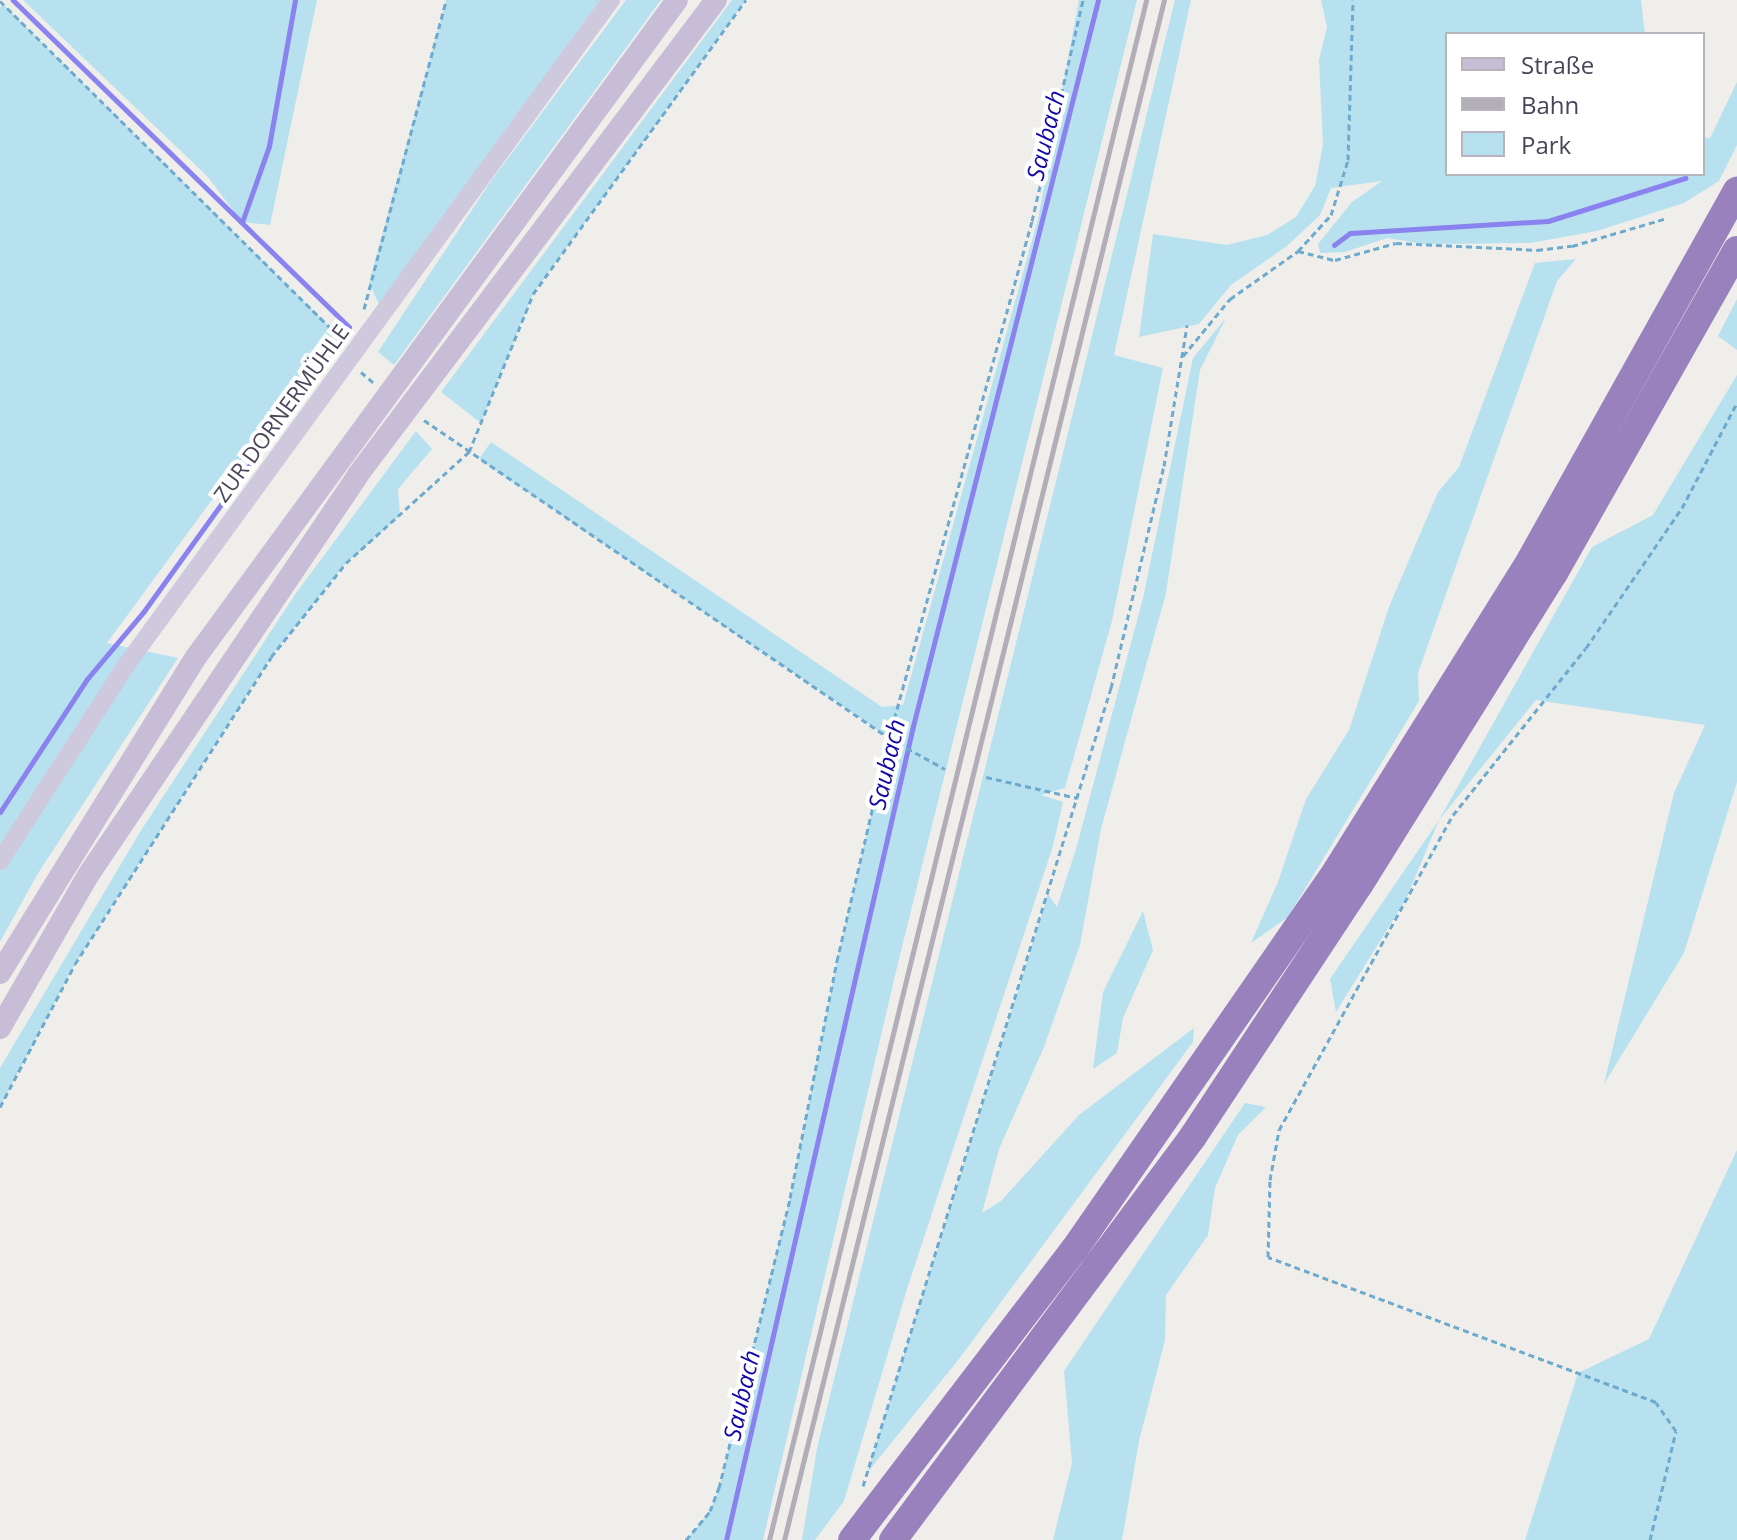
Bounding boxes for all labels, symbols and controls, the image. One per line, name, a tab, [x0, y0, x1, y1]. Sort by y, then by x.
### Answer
legend	[1445, 32, 1705, 176]
text: Straße	[1521, 48, 1594, 81]
water label: Saubach	[1020, 87, 1070, 183]
text: Bahn	[1521, 88, 1579, 121]
text: Park	[1521, 128, 1571, 161]
street label: ZUR DORNERMÜHLE	[208, 319, 354, 507]
water label: Saubach	[862, 716, 910, 812]
water label: Saubach	[717, 1347, 765, 1443]

